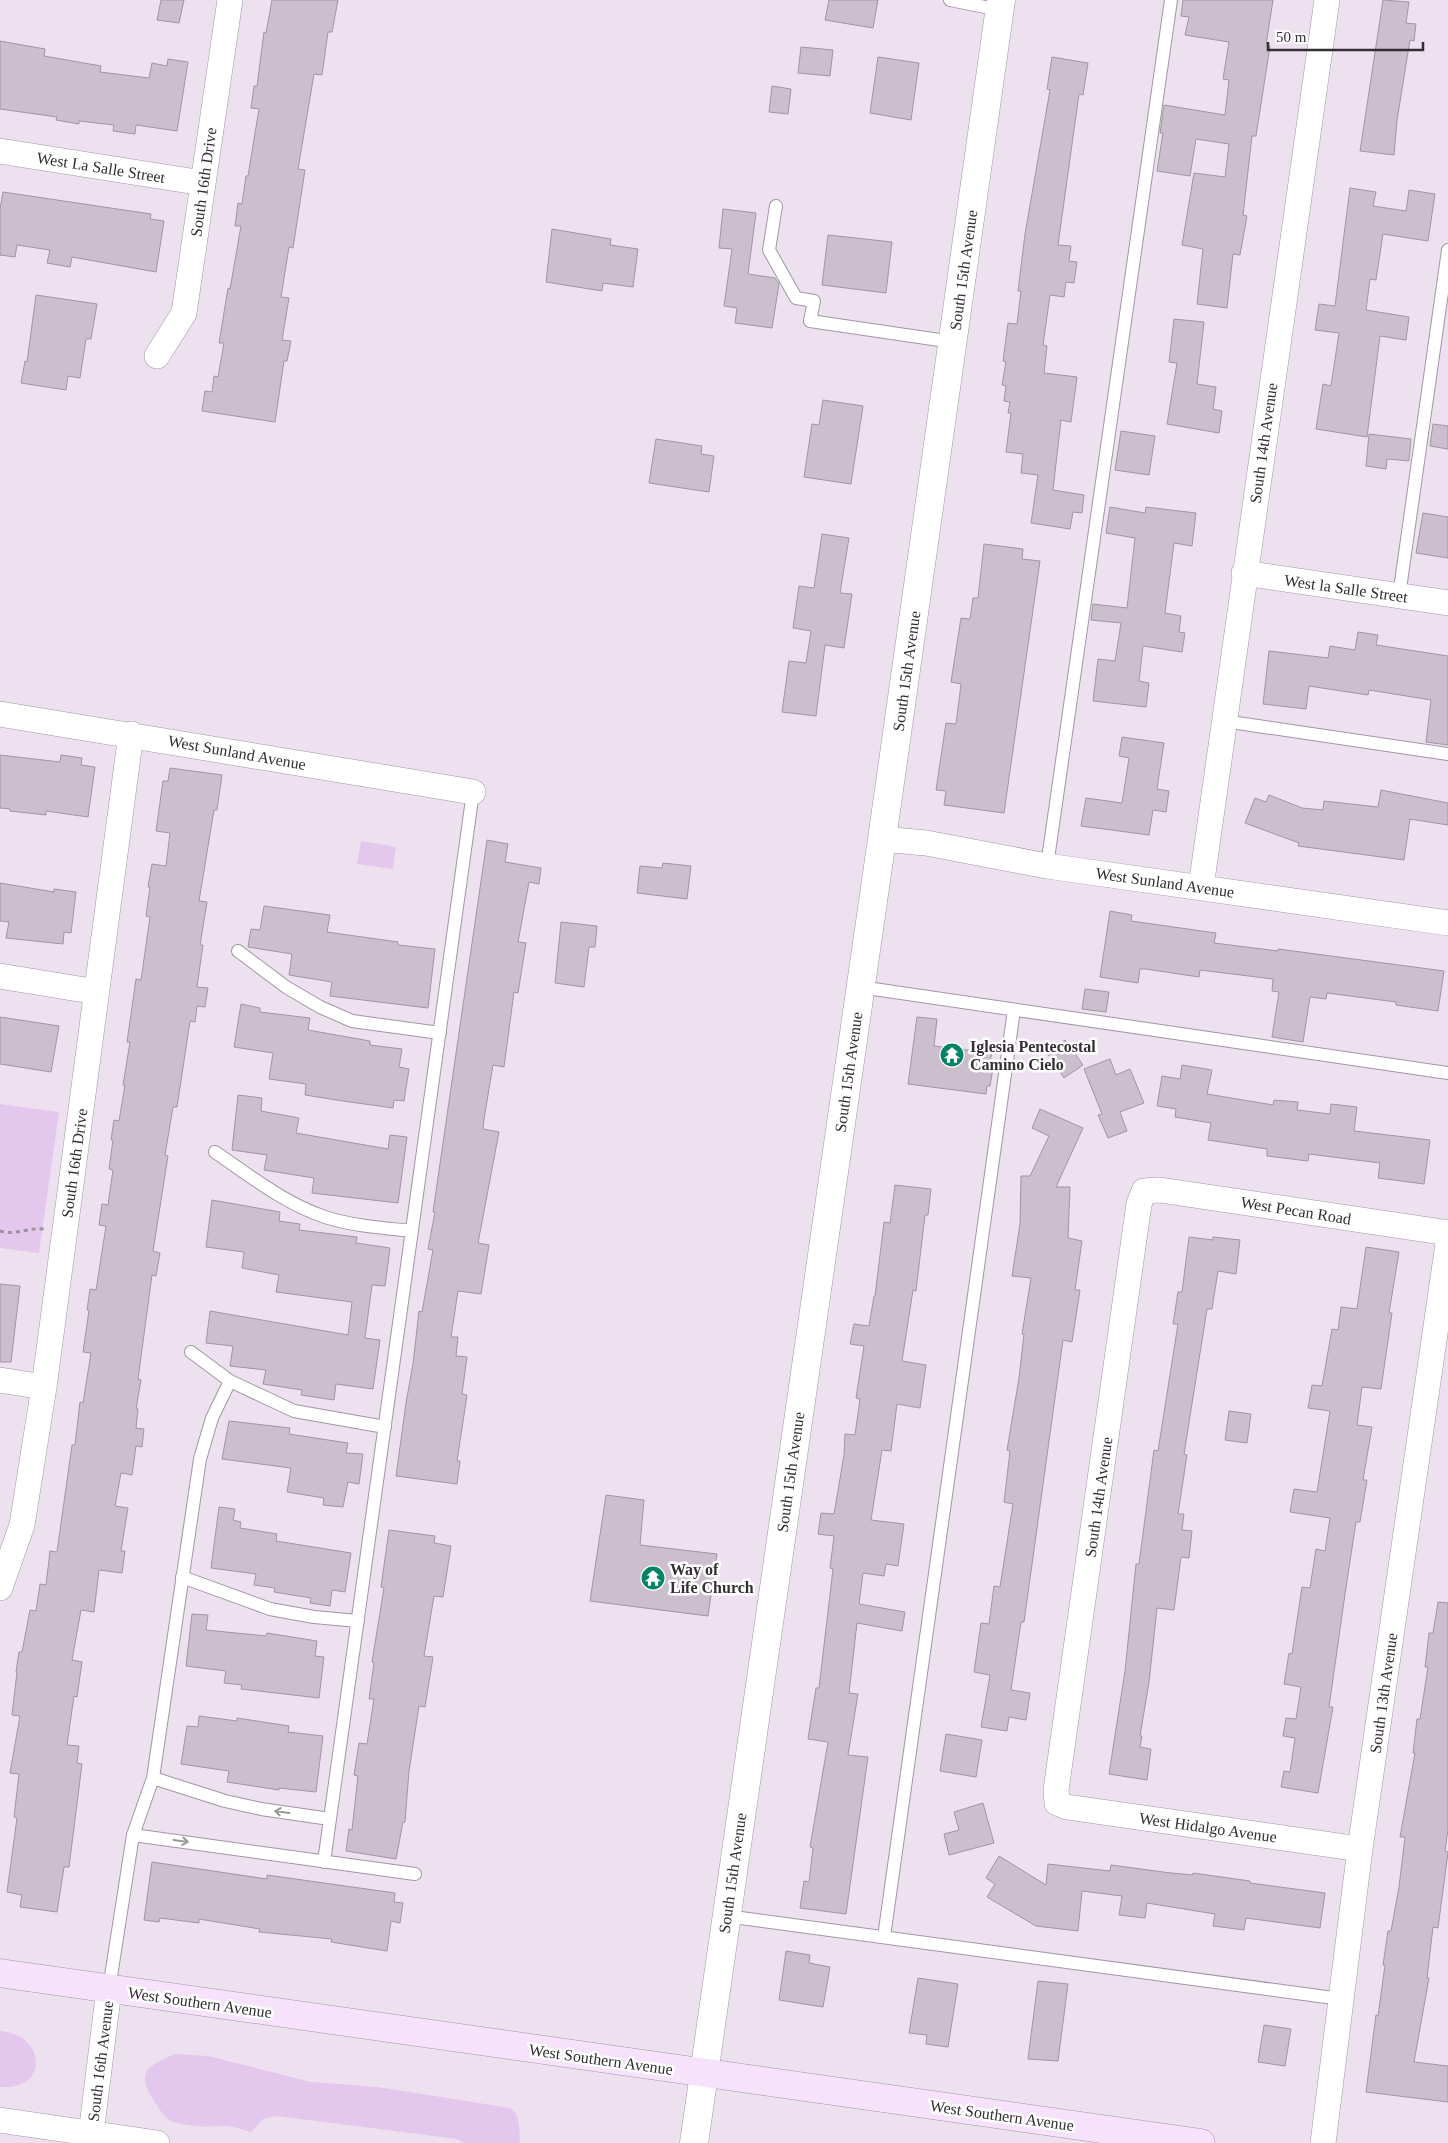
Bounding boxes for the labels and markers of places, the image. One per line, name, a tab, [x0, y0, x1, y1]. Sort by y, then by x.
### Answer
place label: Iglesia Pentecostal Camino Cielo	[970, 1038, 1096, 1073]
temple icon: Iglesia Pentecostal Camino Cielo	[939, 1042, 965, 1068]
place label: Way of Life Church	[670, 1561, 754, 1596]
temple icon: Way of Life Church	[640, 1565, 666, 1591]

